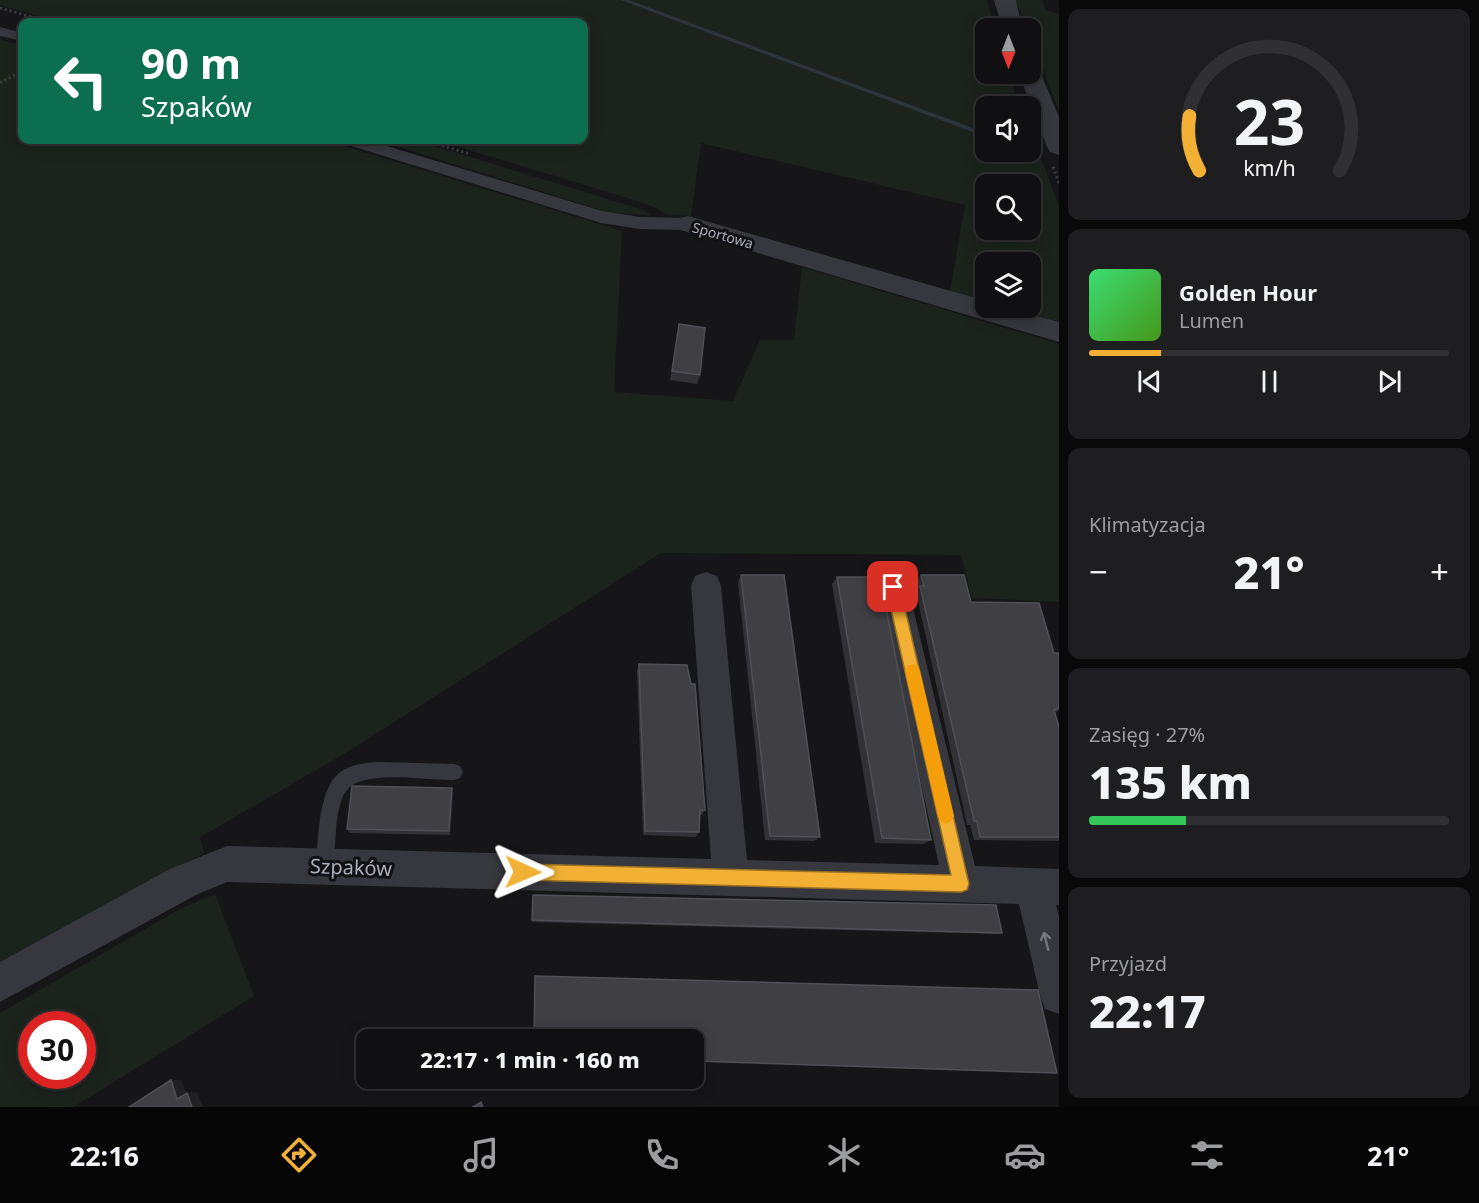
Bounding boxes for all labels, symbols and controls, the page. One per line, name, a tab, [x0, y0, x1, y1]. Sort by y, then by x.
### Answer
north arrow	[975, 18, 1041, 84]
map controls	[975, 18, 1041, 318]
text: 90 m	[141, 34, 241, 91]
icon: left	[42, 42, 120, 120]
text: 23	[1233, 78, 1305, 163]
text: Szpaków	[141, 88, 252, 125]
button: sound	[975, 96, 1041, 162]
text: km/h	[1243, 154, 1295, 183]
button: search	[975, 174, 1041, 240]
street label: Sportowa	[690, 217, 756, 253]
button: layers	[975, 252, 1041, 318]
text: Golden Hour	[1179, 277, 1317, 307]
text: Lumen	[1179, 307, 1244, 334]
icon: previous	[1133, 365, 1166, 398]
icon: pause	[1253, 365, 1286, 398]
icon: next	[1373, 365, 1406, 398]
text: Klimatyzacja	[1089, 511, 1206, 538]
text: 21°	[1233, 541, 1305, 602]
text: −	[1089, 549, 1108, 594]
text: +	[1430, 549, 1449, 594]
pin	[867, 561, 918, 612]
icon: arrive	[876, 570, 909, 603]
text: Zasięg · 27%	[1089, 721, 1205, 748]
text: 135 km	[1089, 751, 1252, 812]
position arrow	[491, 840, 555, 904]
street label: Szpaków	[310, 852, 393, 882]
one-way arrow	[1039, 932, 1051, 951]
text: Przyjazd	[1089, 950, 1167, 977]
text: 22:17	[1089, 980, 1206, 1041]
speed limit sign: 30	[18, 1011, 96, 1089]
text: 22:17 · 1 min · 160 m	[420, 1044, 640, 1074]
icon: directions	[278, 1134, 320, 1176]
icon: music	[460, 1134, 502, 1176]
icon: phone	[641, 1134, 683, 1176]
icon: climate	[823, 1134, 865, 1176]
icon: car	[1004, 1134, 1046, 1176]
icon: filters	[1186, 1134, 1228, 1176]
text: 22:16	[70, 1137, 139, 1174]
text: 21°	[1367, 1137, 1409, 1174]

